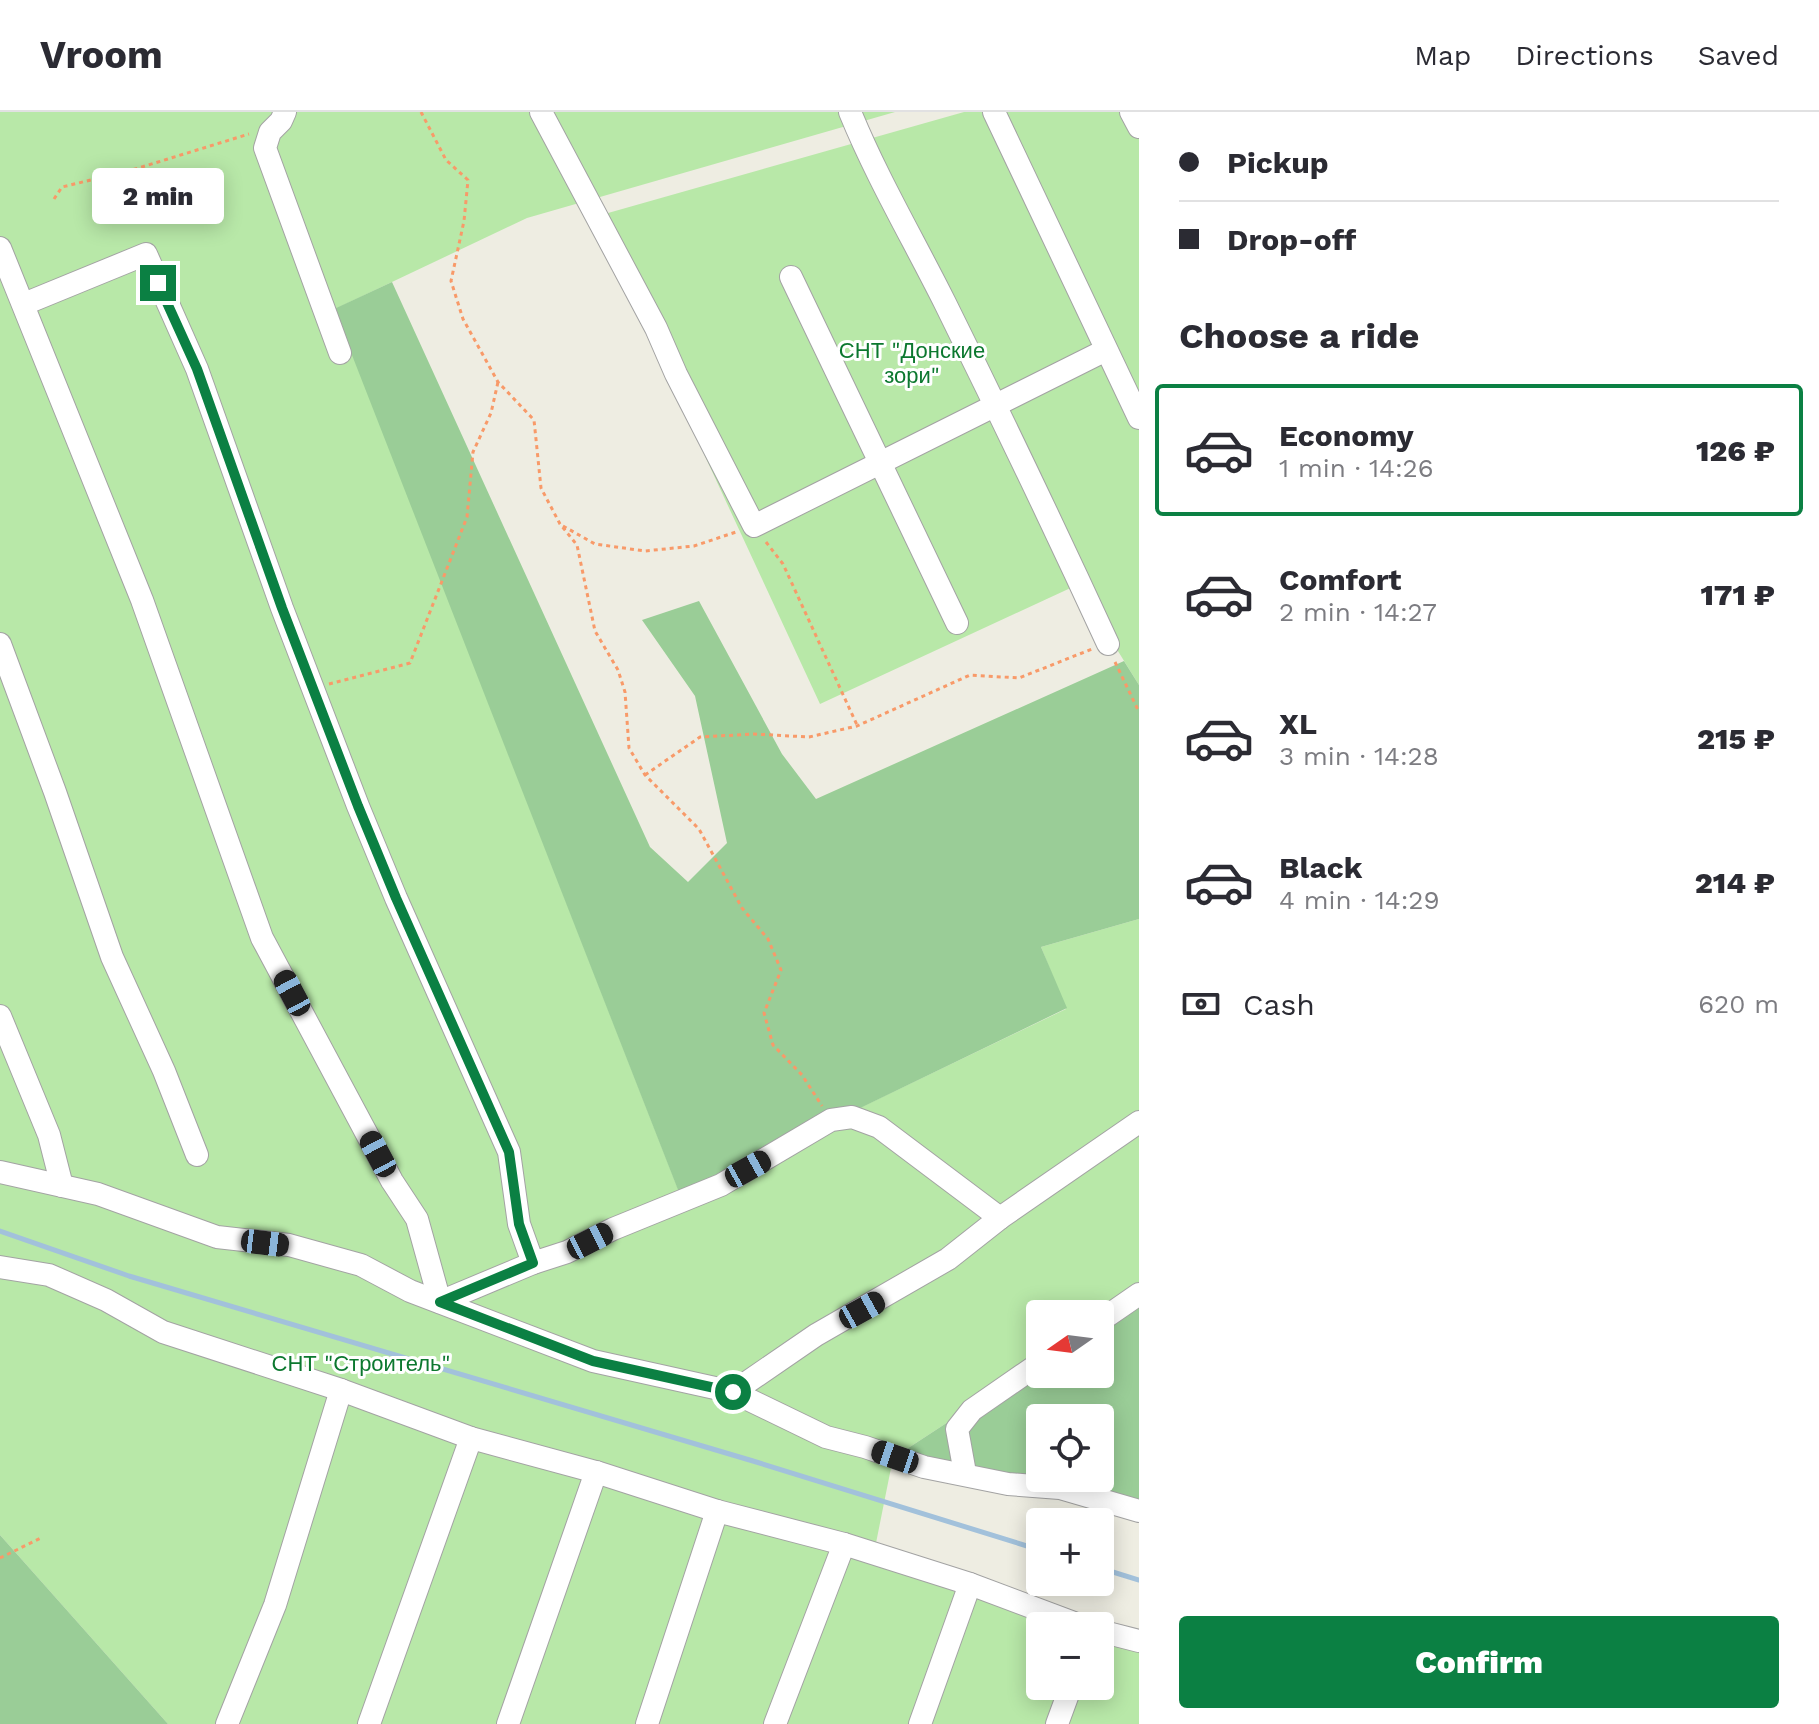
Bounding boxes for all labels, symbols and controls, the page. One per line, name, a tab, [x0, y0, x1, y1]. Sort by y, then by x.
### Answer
text: Vroom	[40, 33, 163, 77]
text: Map	[1414, 39, 1471, 72]
text: Directions	[1515, 39, 1654, 72]
text: Saved	[1698, 39, 1779, 72]
text: Pickup	[1227, 145, 1329, 180]
callout: 2 min	[92, 167, 224, 223]
text: 2 min	[123, 181, 193, 211]
text: Drop-off	[1227, 222, 1356, 257]
route end	[140, 265, 176, 301]
text: Choose a ride	[1179, 315, 1419, 357]
park label: СНТ "Донские зори"	[839, 338, 985, 388]
icon: car	[1183, 414, 1255, 486]
text: Economy	[1279, 418, 1414, 453]
text: 126 ₽	[1696, 433, 1775, 468]
text: 1 min · 14:26	[1279, 453, 1434, 483]
icon: car	[1183, 558, 1255, 630]
text: Comfort	[1279, 562, 1401, 597]
text: 171 ₽	[1700, 577, 1775, 612]
text: 2 min · 14:27	[1279, 597, 1437, 627]
icon: car	[1183, 702, 1255, 774]
text: XL	[1279, 706, 1317, 741]
text: 215 ₽	[1697, 721, 1775, 756]
text: 3 min · 14:28	[1279, 741, 1439, 771]
icon: car	[1183, 846, 1255, 918]
text: Black	[1279, 850, 1363, 885]
text: 214 ₽	[1695, 865, 1775, 900]
text: 4 min · 14:29	[1279, 885, 1440, 915]
car	[270, 966, 314, 1020]
icon: cash	[1179, 982, 1223, 1026]
text: Cash	[1243, 987, 1315, 1022]
text: 620 m	[1698, 989, 1779, 1019]
car	[356, 1127, 400, 1181]
car	[721, 1147, 775, 1191]
car	[563, 1219, 617, 1263]
car	[240, 1228, 290, 1258]
car	[835, 1288, 889, 1332]
north arrow	[1026, 1300, 1114, 1388]
map controls	[1026, 1300, 1114, 1700]
park label: СНТ "Строитель"	[272, 1351, 450, 1376]
route start	[715, 1374, 751, 1410]
button: locate	[1026, 1404, 1114, 1492]
car	[868, 1438, 922, 1476]
button: +	[1026, 1508, 1114, 1596]
button: −	[1026, 1612, 1114, 1700]
button: Confirm	[1179, 1616, 1779, 1708]

